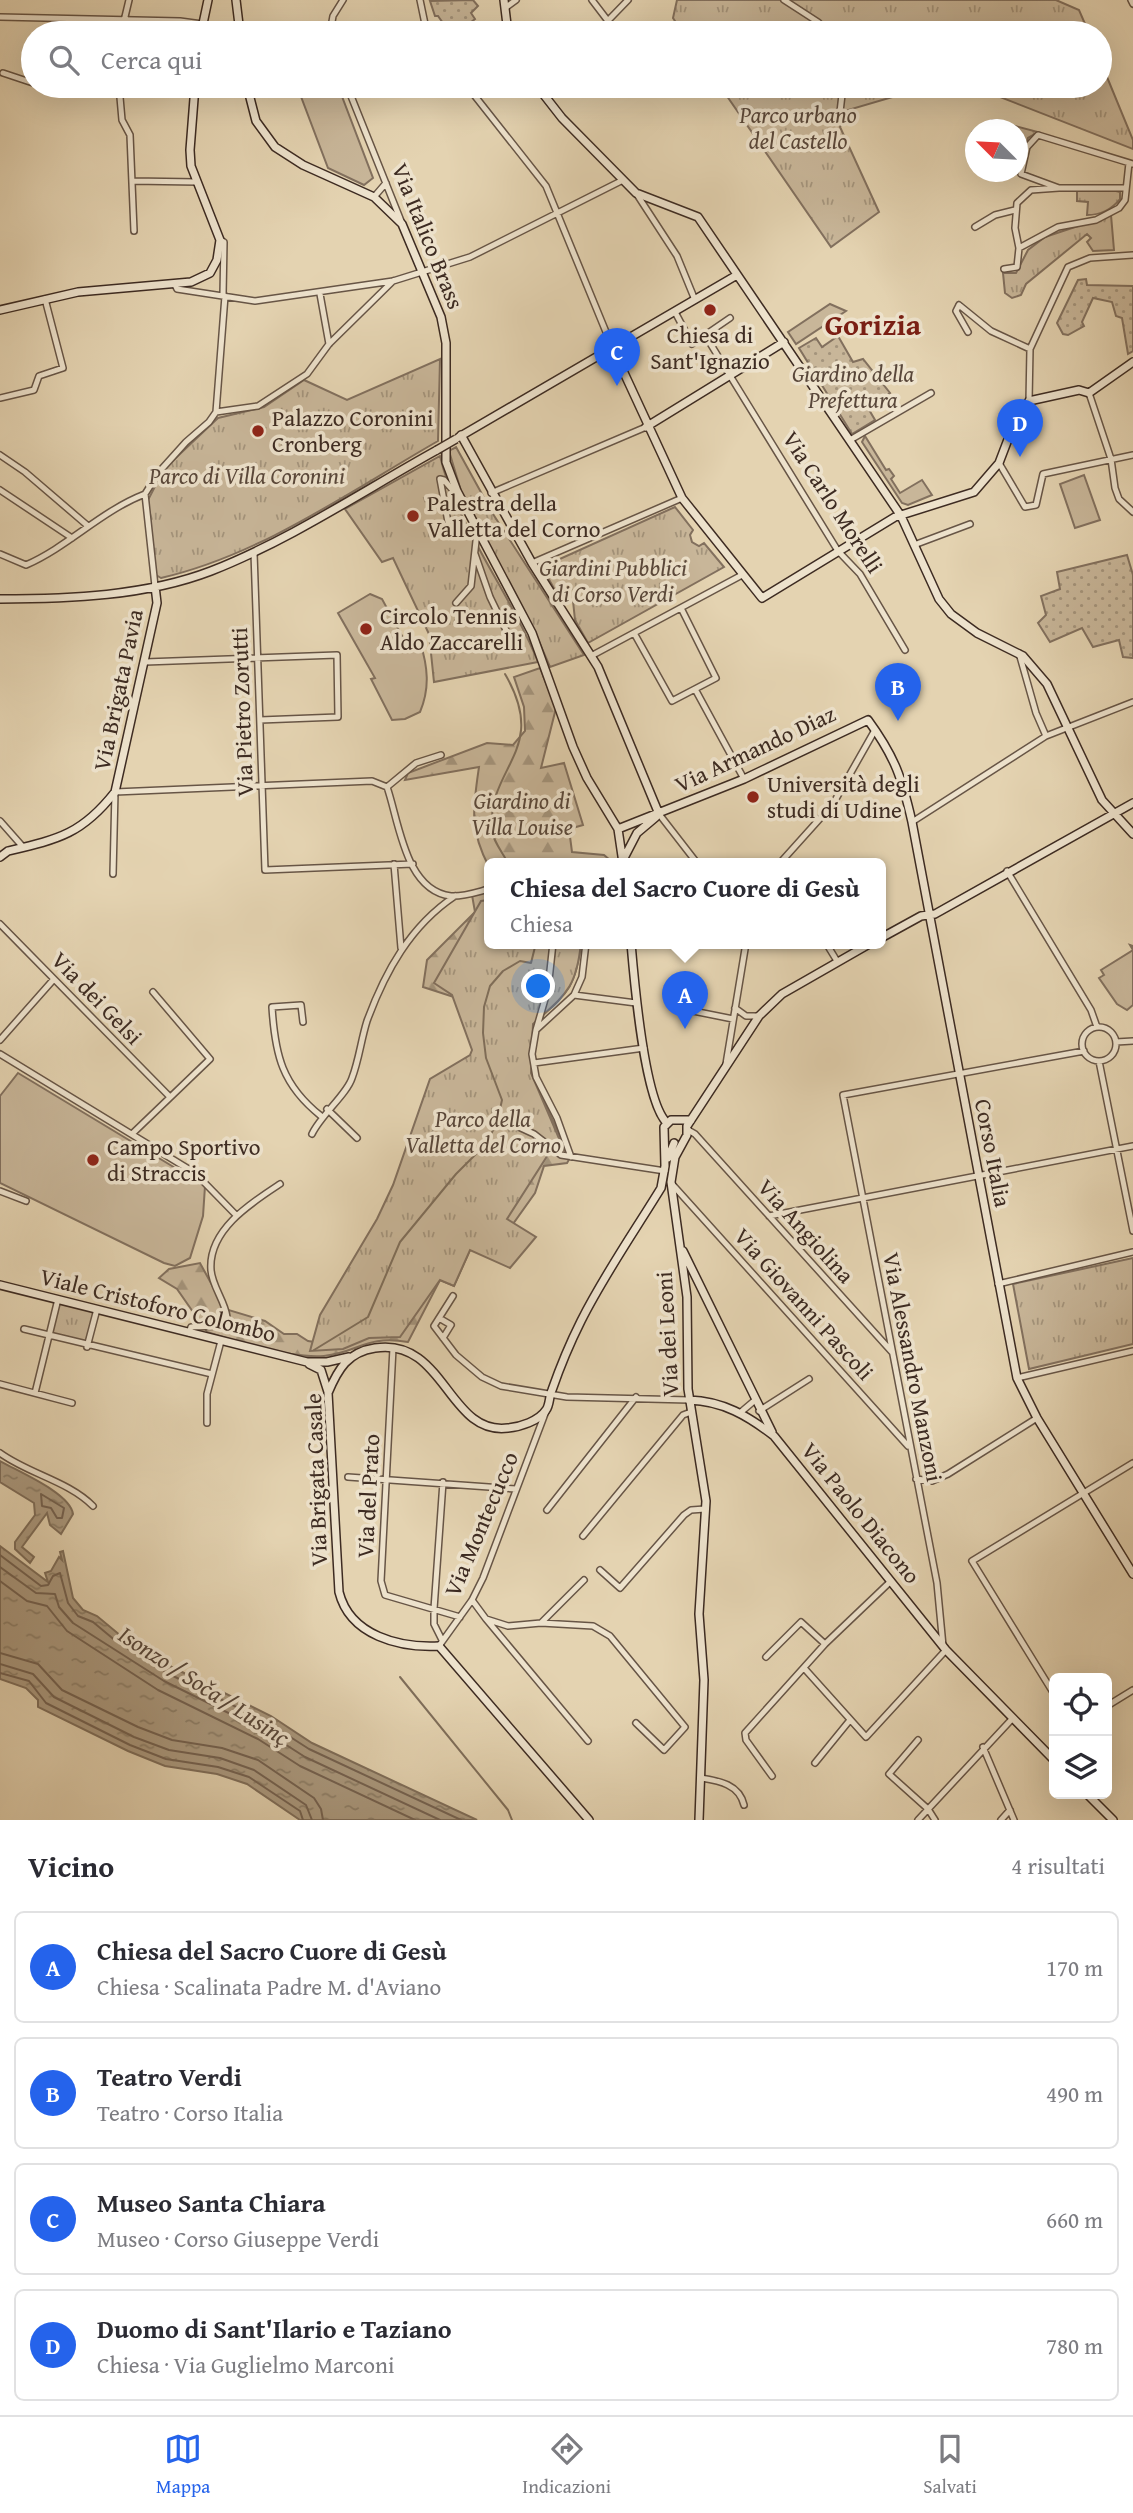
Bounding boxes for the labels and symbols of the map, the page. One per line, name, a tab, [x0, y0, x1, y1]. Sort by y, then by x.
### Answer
park label: Parco urbano del Castello	[739, 98, 857, 157]
north arrow	[965, 119, 1028, 182]
street label: Via Italico Brass	[384, 158, 473, 314]
marker: Chiesa di Sant'Ignazio	[702, 302, 718, 318]
district label: Gorizia	[825, 302, 922, 346]
place label: Chiesa di Sant'Ignazio	[650, 318, 770, 377]
pin: C	[594, 328, 640, 386]
park label: Giardino della Prefettura	[792, 357, 915, 416]
pin: D	[997, 399, 1043, 457]
place label: Palazzo Coronini Cronberg	[272, 401, 433, 460]
marker: Palazzo Coronini Cronberg	[250, 423, 266, 439]
street label: Via Carlo Morelli	[775, 424, 892, 579]
park label: Parco di Villa Coronini	[148, 459, 345, 492]
place label: Palestra della Valletta del Corno	[427, 486, 600, 545]
marker: Palestra della Valletta del Corno	[405, 508, 421, 524]
park label: Giardini Pubblici di Corso Verdi	[539, 551, 687, 610]
place label: Circolo Tennis Aldo Zaccarelli	[380, 599, 523, 658]
street label: Via Brigata Pavia	[84, 606, 151, 774]
marker: Circolo Tennis Aldo Zaccarelli	[358, 621, 374, 637]
street label: Via Pietro Zorutti	[222, 627, 261, 797]
pin: B	[875, 663, 921, 721]
street label: Via Armando Diaz	[669, 697, 841, 800]
place label: Università degli studi di Udine	[767, 767, 920, 826]
park label: Giardino di Villa Louise	[471, 784, 573, 843]
marker: Università degli studi di Udine	[745, 789, 761, 805]
street label: Via dei Gelsi	[44, 944, 150, 1052]
your location	[521, 969, 555, 1003]
pin: A	[662, 971, 708, 1029]
street label: Corso Italia	[967, 1096, 1020, 1210]
park label: Parco della Valletta del Corno	[405, 1102, 561, 1161]
place label: Campo Sportivo di Straccis	[107, 1130, 261, 1189]
marker: Campo Sportivo di Straccis	[85, 1152, 101, 1168]
street label: Via Angiolina	[750, 1171, 862, 1290]
street label: Via Giovanni Pascoli	[727, 1220, 882, 1387]
street label: Via Alessandro Manzoni	[875, 1250, 952, 1484]
street label: Viale Cristoforo Colombo	[37, 1259, 280, 1350]
street label: Via dei Leoni	[647, 1271, 686, 1397]
street label: Via Brigata Casale	[296, 1393, 335, 1567]
street label: Via del Prato	[348, 1433, 387, 1559]
street label: Via Paolo Diacono	[794, 1435, 929, 1591]
street label: Via Montecucco	[435, 1446, 526, 1601]
water label: Isonzo / Soča / Lusinç	[112, 1617, 297, 1754]

